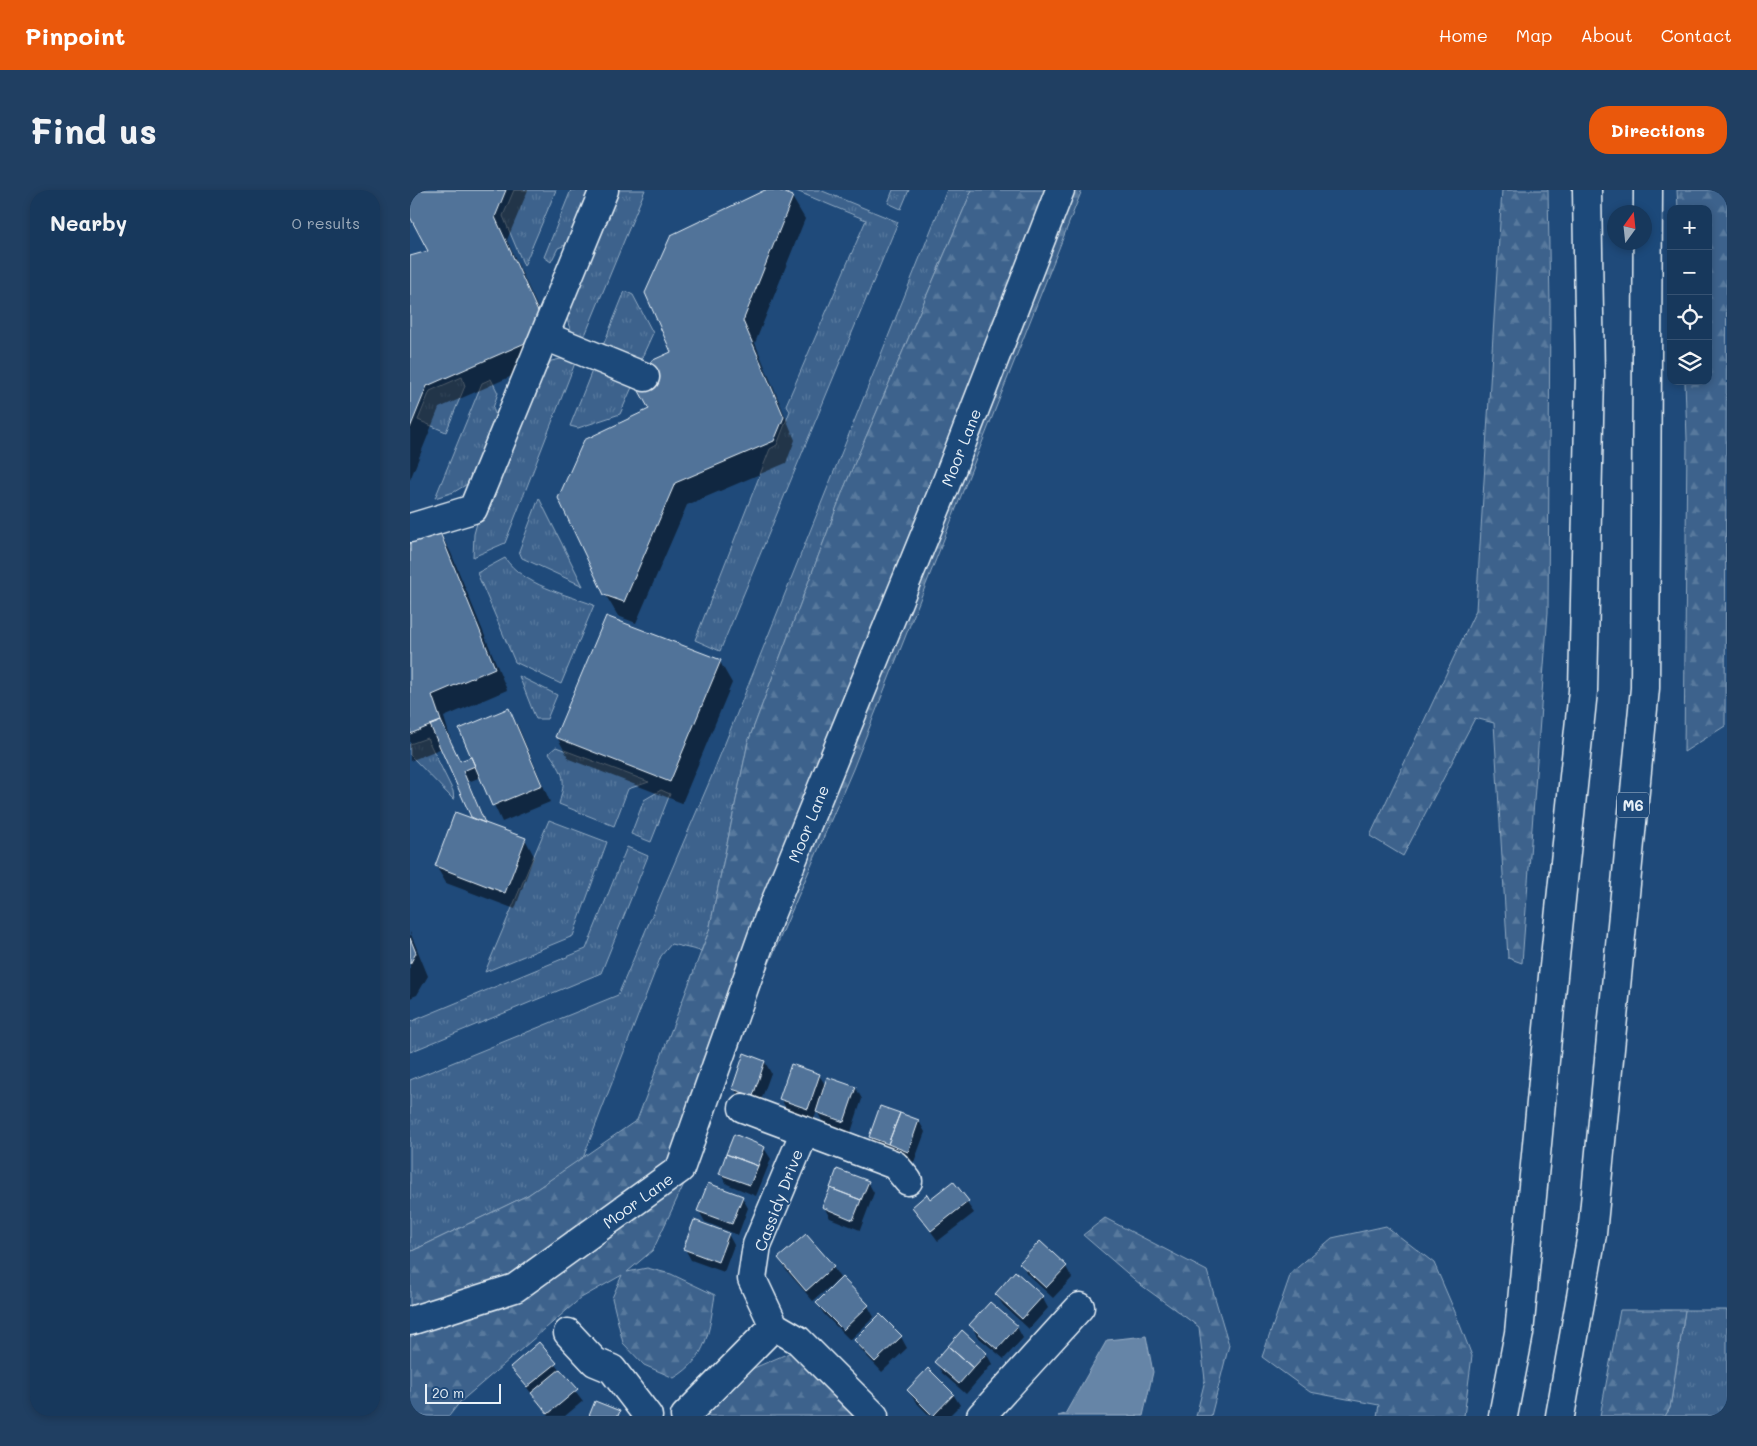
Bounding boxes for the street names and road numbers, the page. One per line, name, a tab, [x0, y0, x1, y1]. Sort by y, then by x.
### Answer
street label: Moor Lane	[935, 405, 985, 489]
street label: Moor Lane	[782, 781, 833, 865]
road number: M6	[1617, 792, 1649, 818]
street label: Cassidy Drive	[749, 1146, 807, 1254]
street label: Moor Lane	[598, 1167, 677, 1232]

